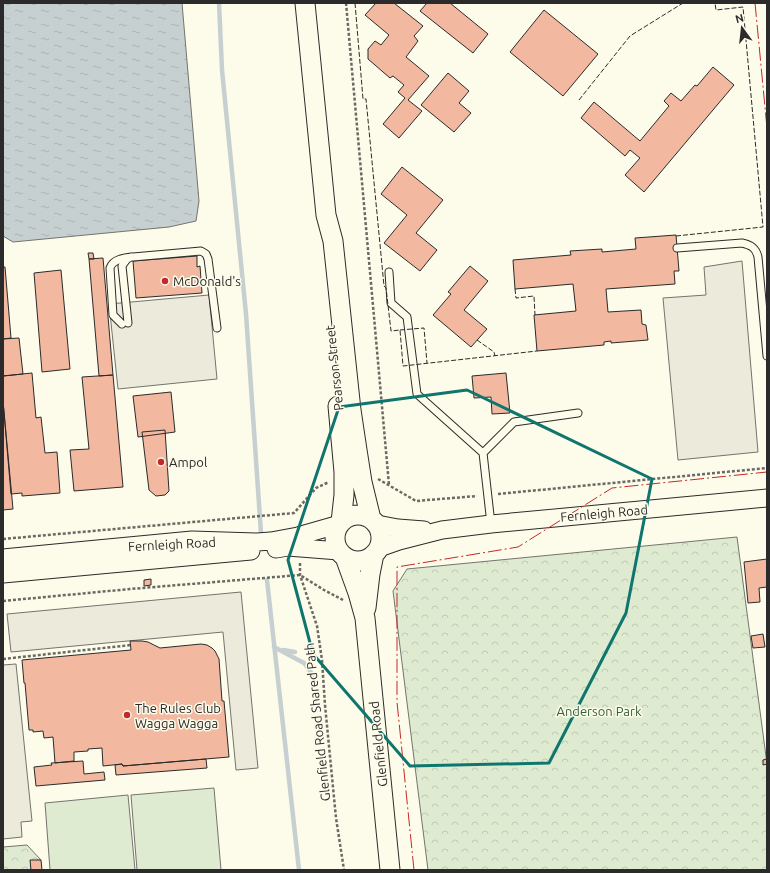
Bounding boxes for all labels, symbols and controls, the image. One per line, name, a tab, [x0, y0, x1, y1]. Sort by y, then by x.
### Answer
north arrow	[722, 8, 762, 48]
text: N	[734, 11, 745, 25]
place label: McDonald's	[173, 274, 241, 288]
marker: McDonald's	[160, 276, 170, 286]
street label: Pearson Street	[323, 324, 345, 412]
place label: Ampol	[169, 455, 208, 469]
marker: Ampol	[156, 457, 166, 467]
street label: Fernleigh Road	[560, 502, 648, 524]
street label: Fernleigh Road	[128, 535, 216, 553]
street label: Glenfield Road Shared Path	[302, 642, 332, 802]
place label: The Rules Club Wagga Wagga	[135, 701, 221, 730]
street label: Glenfield Road	[367, 701, 389, 787]
park label: Anderson Park	[556, 704, 642, 718]
marker: The Rules Club Wagga Wagga	[122, 710, 132, 720]

